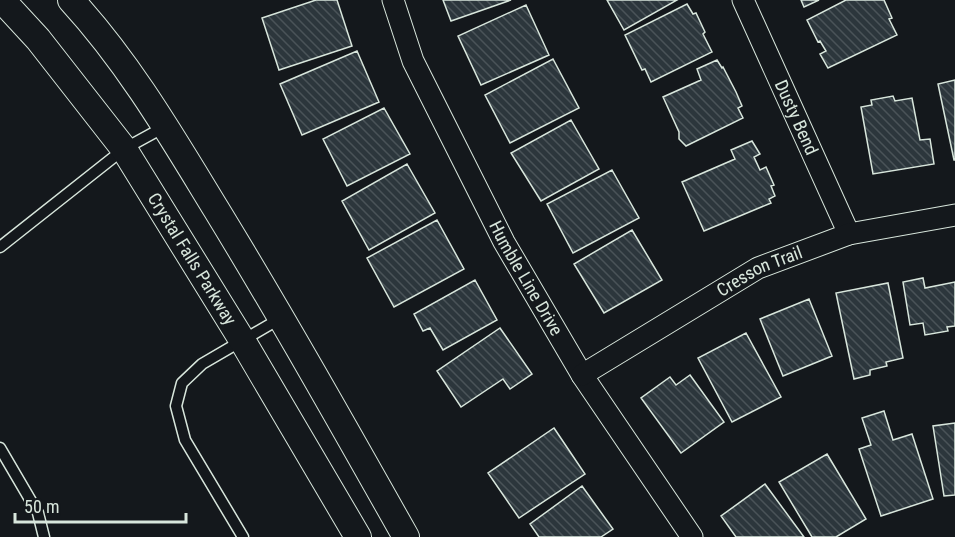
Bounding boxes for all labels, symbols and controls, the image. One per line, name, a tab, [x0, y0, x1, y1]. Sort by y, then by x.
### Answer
street label: Dusty Bend	[771, 76, 823, 158]
street label: Crystal Falls Parkway	[144, 189, 241, 329]
street label: Humble Line Drive	[485, 217, 567, 339]
street label: Cresson Trail	[713, 241, 805, 301]
scale bar	[15, 486, 186, 524]
text: 50 m	[24, 496, 59, 517]

